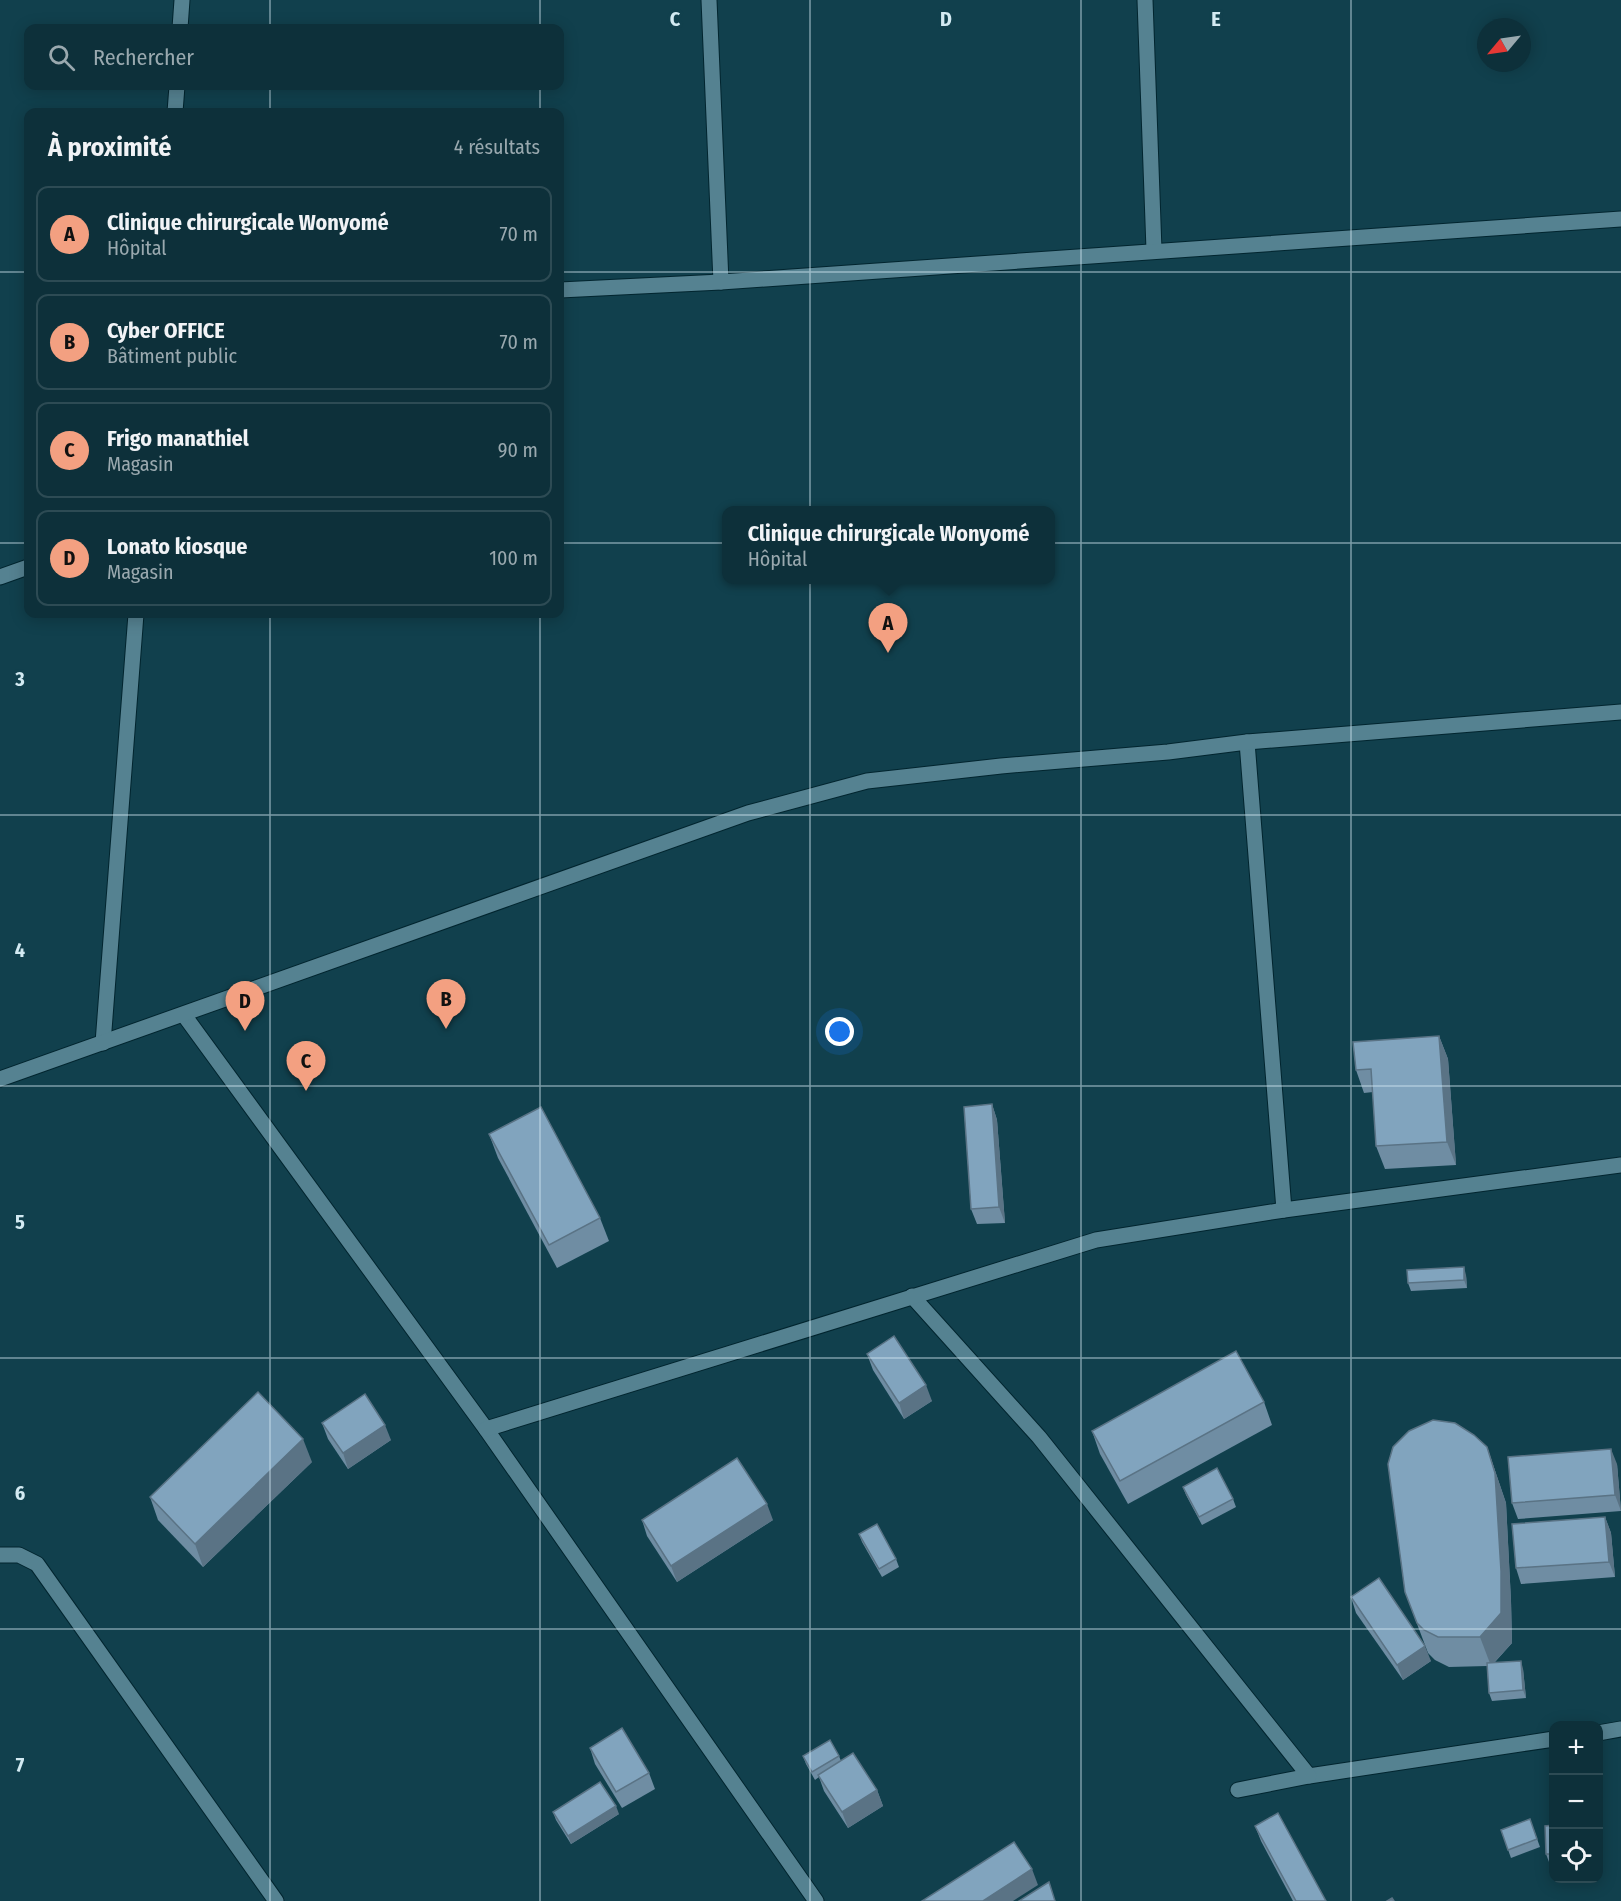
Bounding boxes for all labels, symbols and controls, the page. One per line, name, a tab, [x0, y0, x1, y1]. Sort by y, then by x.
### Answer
text: C	[670, 7, 681, 31]
text: D	[940, 7, 952, 31]
text: E	[1211, 7, 1221, 31]
north arrow	[1477, 18, 1531, 72]
search box	[24, 24, 564, 90]
icon: search	[45, 41, 78, 74]
text: Rechercher	[93, 44, 194, 71]
text: À proximité	[48, 132, 171, 163]
text: 4 résultats	[454, 135, 540, 159]
text: Clinique chirurgicale Wonyomé	[107, 209, 389, 236]
text: A	[64, 222, 75, 246]
text: 70 m	[500, 222, 538, 246]
text: Hôpital	[107, 236, 167, 260]
text: Cyber OFFICE	[107, 317, 225, 344]
text: B	[64, 330, 75, 354]
text: 70 m	[500, 330, 538, 354]
text: Bâtiment public	[107, 344, 237, 368]
text: Frigo manathiel	[107, 425, 249, 452]
text: C	[64, 438, 75, 462]
text: 90 m	[498, 438, 538, 462]
text: Magasin	[107, 452, 174, 476]
popup	[722, 506, 1055, 584]
text: Clinique chirurgicale Wonyomé	[748, 520, 1029, 547]
text: Lonato kiosque	[107, 533, 248, 560]
text: D	[64, 546, 75, 570]
text: 100 m	[489, 546, 538, 570]
text: Hôpital	[748, 547, 807, 571]
text: Magasin	[107, 560, 174, 584]
pin: A	[868, 604, 908, 653]
text: 3	[14, 667, 25, 691]
text: 4	[15, 938, 25, 962]
pin: B	[426, 980, 466, 1029]
pin: D	[226, 982, 264, 1031]
your location	[825, 1017, 854, 1046]
pin: C	[286, 1042, 326, 1091]
text: 5	[15, 1210, 25, 1234]
text: 6	[15, 1481, 25, 1505]
map controls	[1549, 1721, 1603, 1883]
button: +	[1549, 1721, 1603, 1775]
text: 7	[16, 1753, 25, 1777]
button: −	[1549, 1775, 1603, 1829]
button: locate	[1549, 1829, 1603, 1883]

